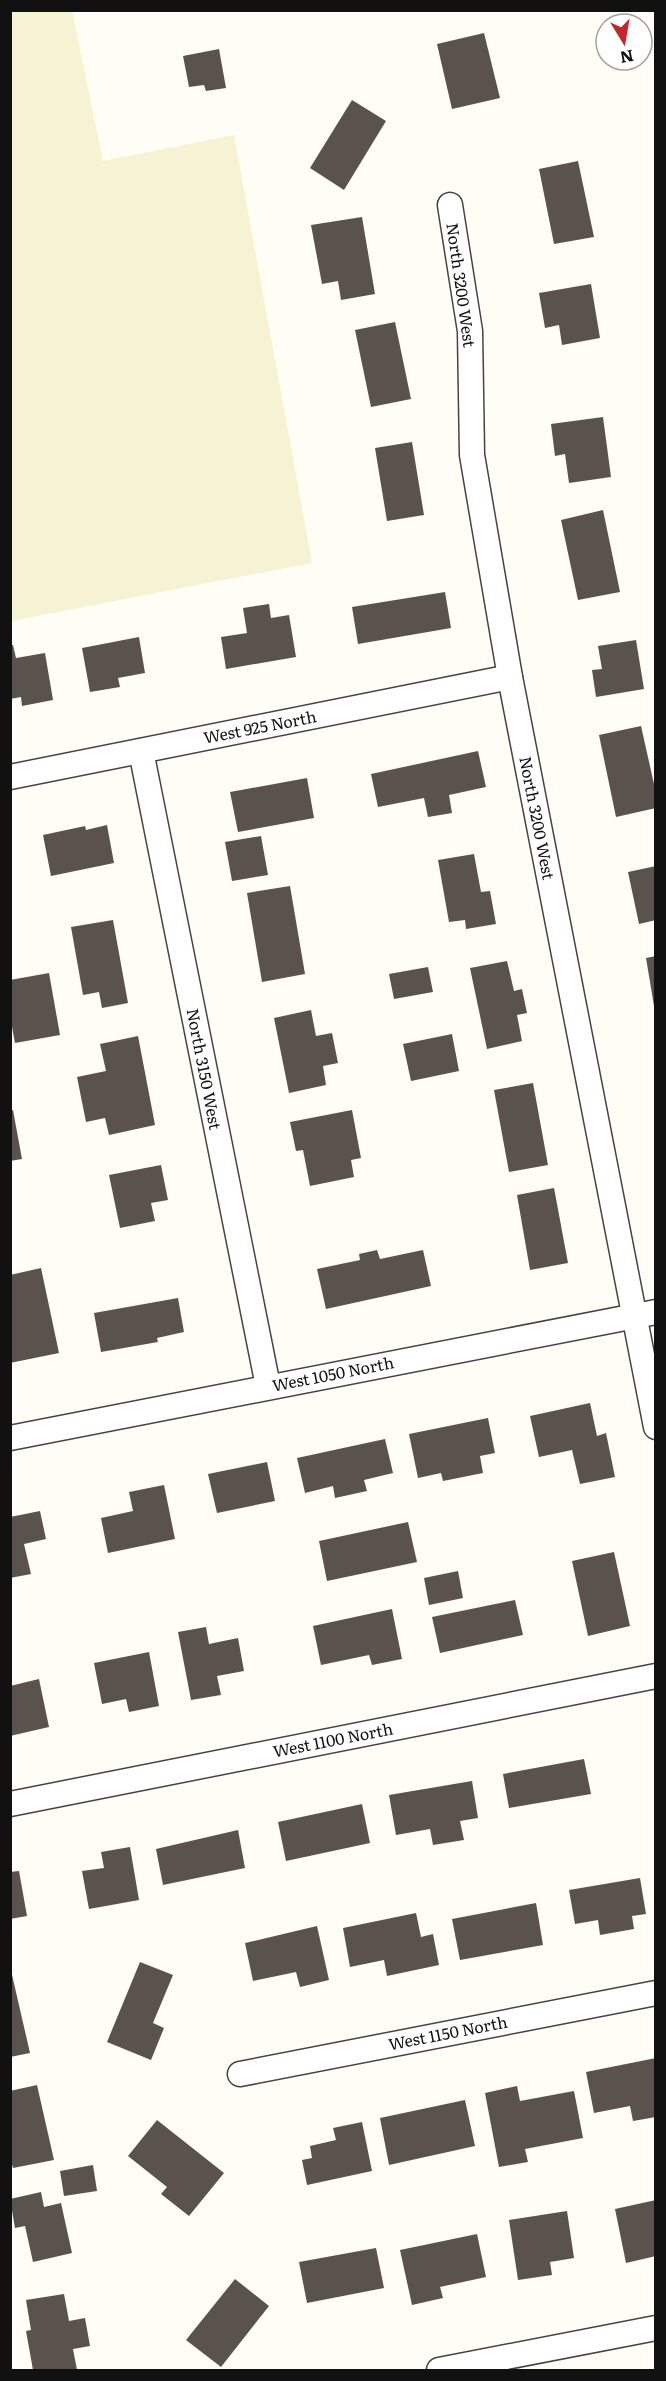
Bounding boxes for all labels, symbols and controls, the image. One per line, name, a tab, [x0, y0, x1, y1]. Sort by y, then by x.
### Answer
north arrow	[594, 12, 654, 72]
text: N	[618, 45, 636, 71]
street label: North 3200 West	[441, 221, 483, 349]
street label: West 925 North	[201, 703, 319, 749]
street label: North 3200 West	[514, 754, 562, 882]
street label: North 3150 West	[181, 1006, 229, 1132]
street label: West 1050 North	[270, 1349, 396, 1397]
street label: West 1100 North	[271, 1716, 395, 1762]
street label: West 1150 North	[386, 2009, 510, 2055]

